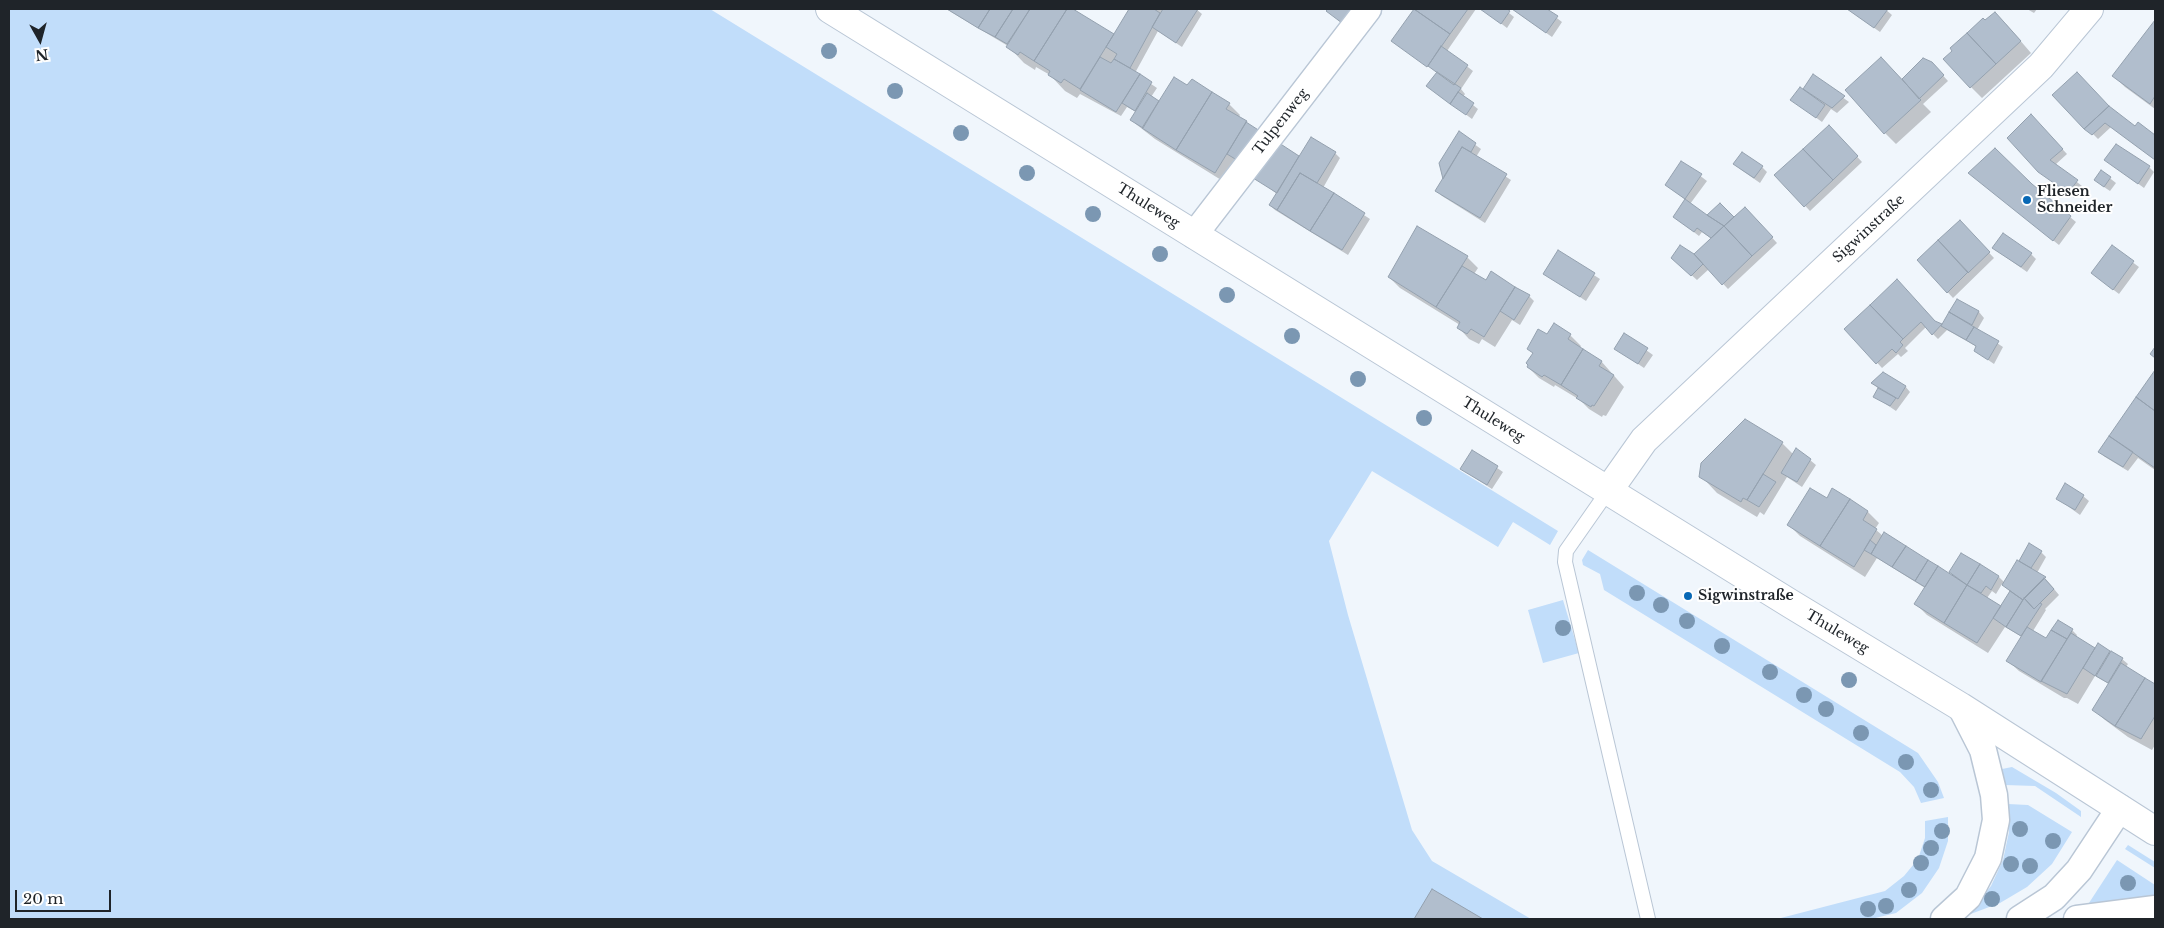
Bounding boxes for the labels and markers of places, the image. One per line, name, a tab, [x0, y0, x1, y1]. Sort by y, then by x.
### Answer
place label: Fliesen Schneider	[2037, 184, 2112, 216]
marker: Fliesen Schneider	[2021, 194, 2033, 206]
place label: Sigwinstraße	[1698, 588, 1794, 604]
marker: Sigwinstraße	[1682, 590, 1694, 602]

